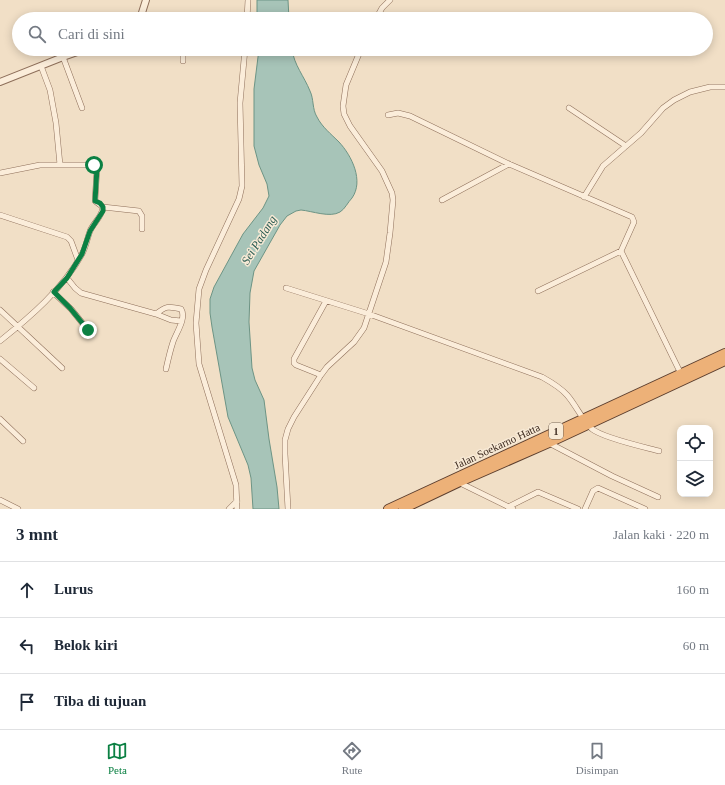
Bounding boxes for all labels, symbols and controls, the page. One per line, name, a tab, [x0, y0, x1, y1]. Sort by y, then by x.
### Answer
search box	[12, 12, 713, 56]
icon: search	[26, 23, 48, 45]
text: Cari di sini	[58, 26, 125, 42]
route start	[85, 156, 103, 174]
water label: Sei Padang	[238, 213, 280, 267]
route end	[79, 321, 97, 339]
street label: Jalan Soekarno Hatta	[452, 421, 542, 471]
road number: 1	[549, 423, 563, 439]
map controls	[677, 425, 713, 497]
button: locate	[677, 425, 713, 461]
button: layers	[677, 461, 713, 497]
text: 3 mnt	[16, 525, 58, 544]
text: Jalan kaki · 220 m	[613, 527, 709, 542]
icon: ahead	[16, 579, 38, 601]
text: Lurus	[54, 581, 93, 597]
text: 160 m	[676, 582, 709, 597]
icon: left	[16, 635, 38, 657]
text: Belok kiri	[54, 637, 118, 653]
text: 60 m	[683, 638, 709, 653]
icon: arrive	[16, 691, 38, 713]
text: Tiba di tujuan	[54, 693, 146, 709]
tab: Peta	[106, 740, 128, 776]
tab: Rute	[341, 740, 363, 776]
tab: Disimpan	[576, 740, 619, 776]

